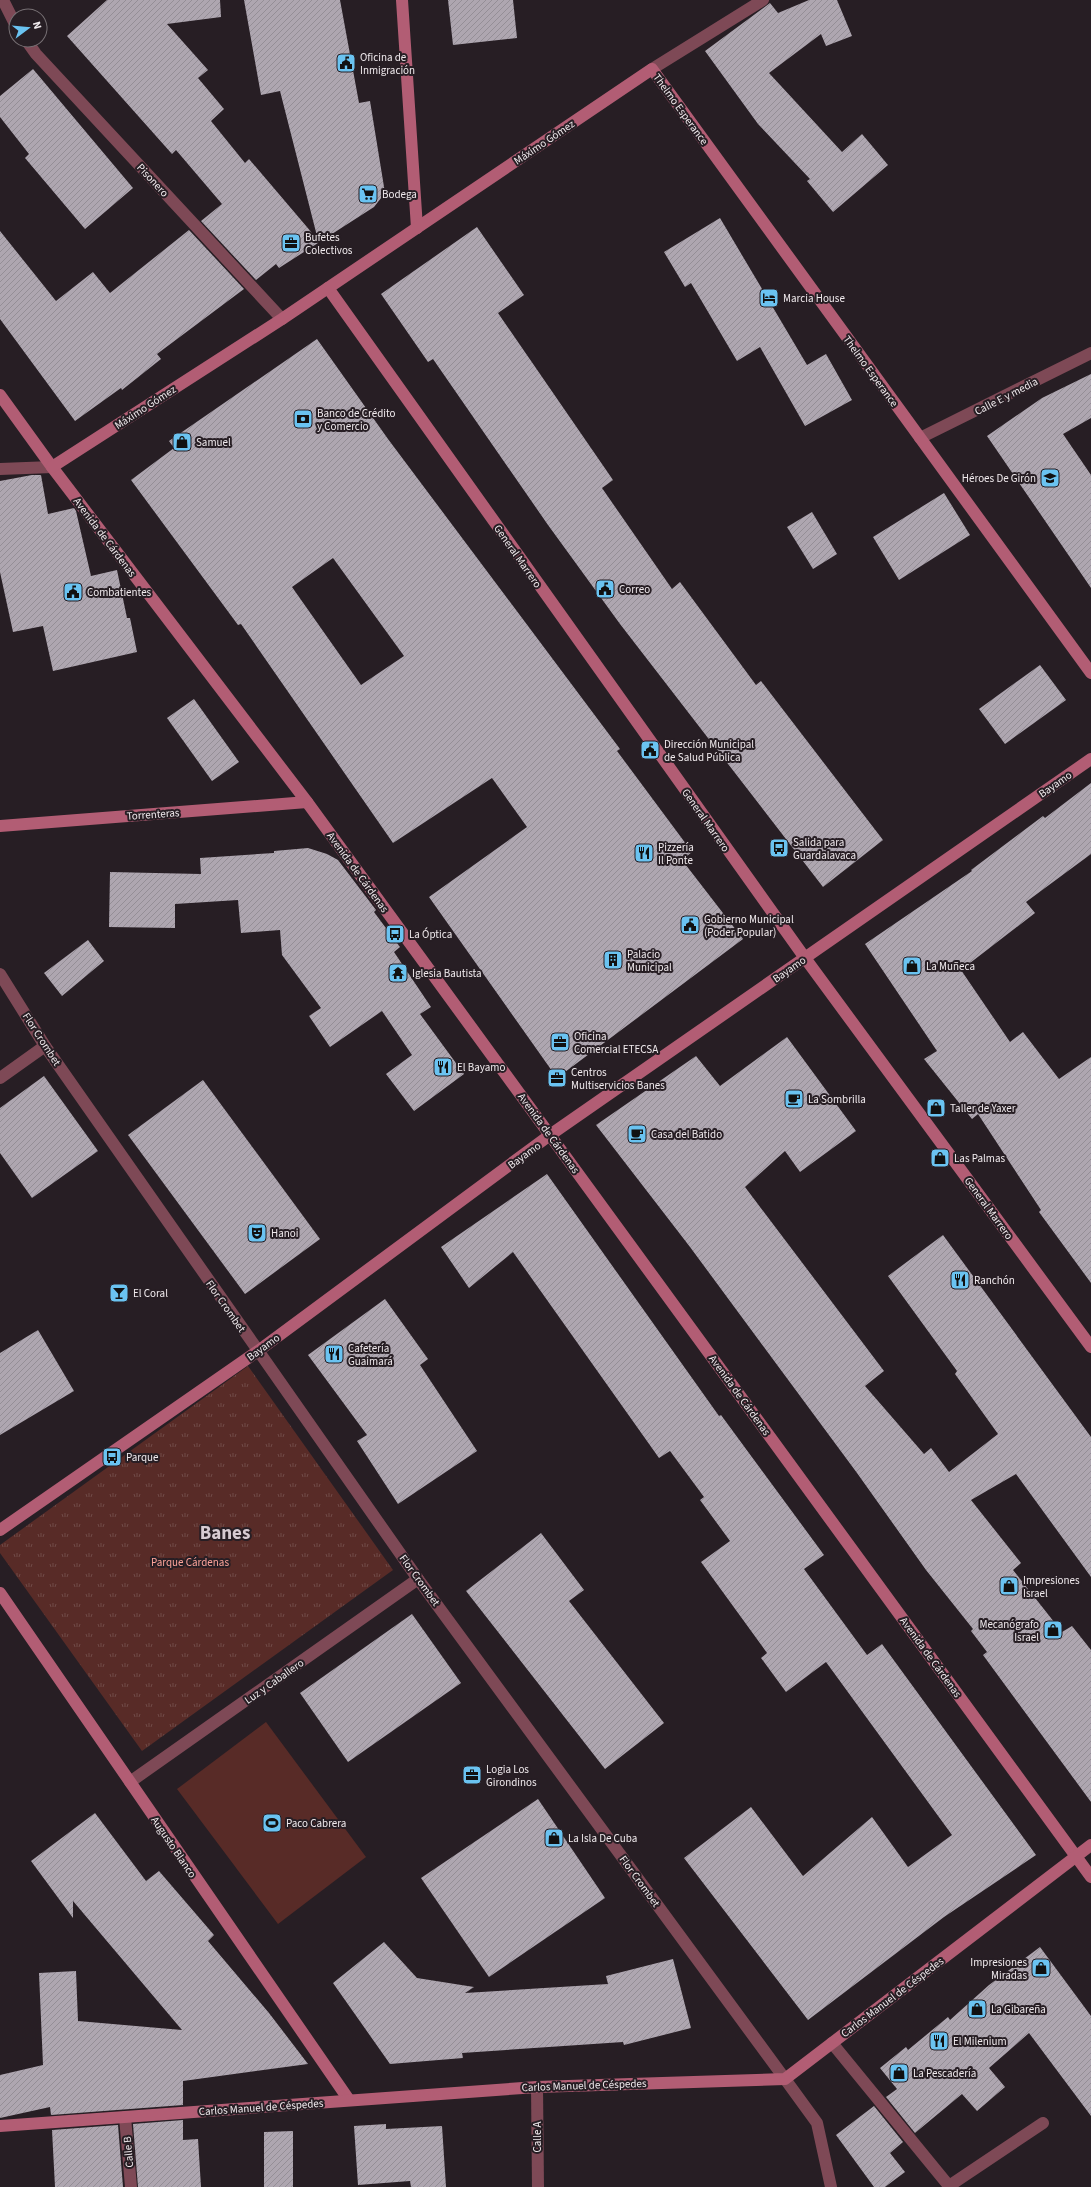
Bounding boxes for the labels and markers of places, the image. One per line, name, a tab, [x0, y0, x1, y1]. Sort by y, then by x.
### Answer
place label: Oficina de Inmigración	[360, 50, 415, 78]
public building icon: Oficina de Inmigración	[335, 52, 357, 74]
supermarket icon: Bodega	[357, 183, 379, 205]
place label: Bodega	[382, 187, 417, 202]
place label: Bufetes Colectivos	[305, 230, 353, 258]
office icon: Bufetes Colectivos	[280, 232, 302, 254]
hotel icon: Marcia House	[758, 287, 780, 309]
place label: Marcia House	[783, 291, 845, 306]
place label: Banco de Crédito y Comercio	[317, 406, 396, 434]
bank icon: Banco de Crédito y Comercio	[292, 408, 314, 430]
shop icon: Samuel	[171, 431, 193, 453]
place label: Samuel	[196, 435, 231, 450]
school or university icon: Héroes De Girón	[1039, 467, 1061, 489]
place label: Héroes De Girón	[962, 471, 1036, 486]
public building icon: Correo	[594, 578, 616, 600]
public building icon: Combatientes	[62, 581, 84, 603]
place label: Correo	[619, 582, 650, 597]
place label: Combatientes	[87, 585, 152, 600]
place label: Dirección Municipal de Salud Pública	[664, 737, 754, 765]
public building icon: Dirección Municipal de Salud Pública	[639, 739, 661, 761]
place label: Salida para Guardalavaca	[793, 835, 856, 863]
bus stop icon: Salida para Guardalavaca	[768, 837, 790, 859]
place label: Pizzería Il Ponte	[658, 840, 694, 868]
restaurant icon: Pizzería Il Ponte	[633, 842, 655, 864]
place label: Gobierno Municipal (Poder Popular)	[704, 912, 794, 940]
public building icon: Gobierno Municipal (Poder Popular)	[679, 914, 701, 936]
bus stop icon: La Óptica	[384, 923, 406, 945]
place label: La Óptica	[409, 927, 452, 942]
place label: Palacio Municipal	[627, 947, 672, 975]
building icon: Palacio Municipal	[602, 949, 624, 971]
shop icon: La Muñeca	[901, 955, 923, 977]
place label: La Muñeca	[926, 959, 975, 974]
temple icon: Iglesia Bautista	[387, 962, 409, 984]
place label: Iglesia Bautista	[412, 966, 482, 981]
place label: Oficina Comercial ETECSA	[574, 1029, 658, 1057]
office icon: Oficina Comercial ETECSA	[549, 1031, 571, 1053]
restaurant icon: El Bayamo	[432, 1056, 454, 1078]
place label: El Bayamo	[457, 1060, 505, 1075]
place label: Centros Multiservicios Banes	[571, 1065, 665, 1093]
office icon: Centros Multiservicios Banes	[546, 1067, 568, 1089]
cafe icon: La Sombrilla	[783, 1088, 805, 1110]
place label: La Sombrilla	[808, 1092, 866, 1107]
shop icon: Taller de Yaxer	[925, 1097, 947, 1119]
place label: Taller de Yaxer	[950, 1101, 1016, 1116]
cafe icon: Casa del Batido	[626, 1123, 648, 1145]
place label: Casa del Batido	[651, 1127, 722, 1142]
shop icon: Las Palmas	[929, 1147, 951, 1169]
place label: Las Palmas	[954, 1151, 1005, 1166]
theatre icon: Hanoi	[246, 1222, 268, 1244]
place label: Hanoi	[271, 1226, 298, 1241]
restaurant icon: Ranchón	[949, 1269, 971, 1291]
place label: Ranchón	[974, 1273, 1015, 1288]
bar icon: El Coral	[108, 1282, 130, 1304]
place label: El Coral	[133, 1286, 168, 1301]
place label: Cafetería Guaimará	[348, 1341, 393, 1369]
restaurant icon: Cafetería Guaimará	[323, 1343, 345, 1365]
bus stop icon: Parque	[101, 1446, 123, 1468]
place label: Parque	[126, 1450, 159, 1465]
place label: Impresiones Israel	[1023, 1573, 1080, 1601]
shop icon: Impresiones Israel	[998, 1575, 1020, 1597]
place label: Mecanógrafo Israel	[979, 1617, 1039, 1645]
shop icon: Mecanógrafo Israel	[1042, 1619, 1064, 1641]
place label: Logia Los Girondinos	[486, 1762, 537, 1790]
office icon: Logia Los Girondinos	[461, 1764, 483, 1786]
sports icon: Paco Cabrera	[261, 1812, 283, 1834]
place label: Paco Cabrera	[286, 1816, 346, 1831]
shop icon: La Isla De Cuba	[543, 1827, 565, 1849]
place label: La Isla De Cuba	[568, 1831, 637, 1846]
place label: Impresiones Miradas	[970, 1955, 1027, 1983]
shop icon: Impresiones Miradas	[1030, 1957, 1052, 1979]
shop icon: La Gibareña	[966, 1998, 988, 2020]
place label: La Gibareña	[991, 2002, 1046, 2017]
restaurant icon: El Milenium	[928, 2030, 950, 2052]
place label: El Milenium	[953, 2034, 1007, 2049]
shop icon: La Pescadería	[888, 2062, 910, 2084]
place label: La Pescadería	[913, 2066, 976, 2081]

